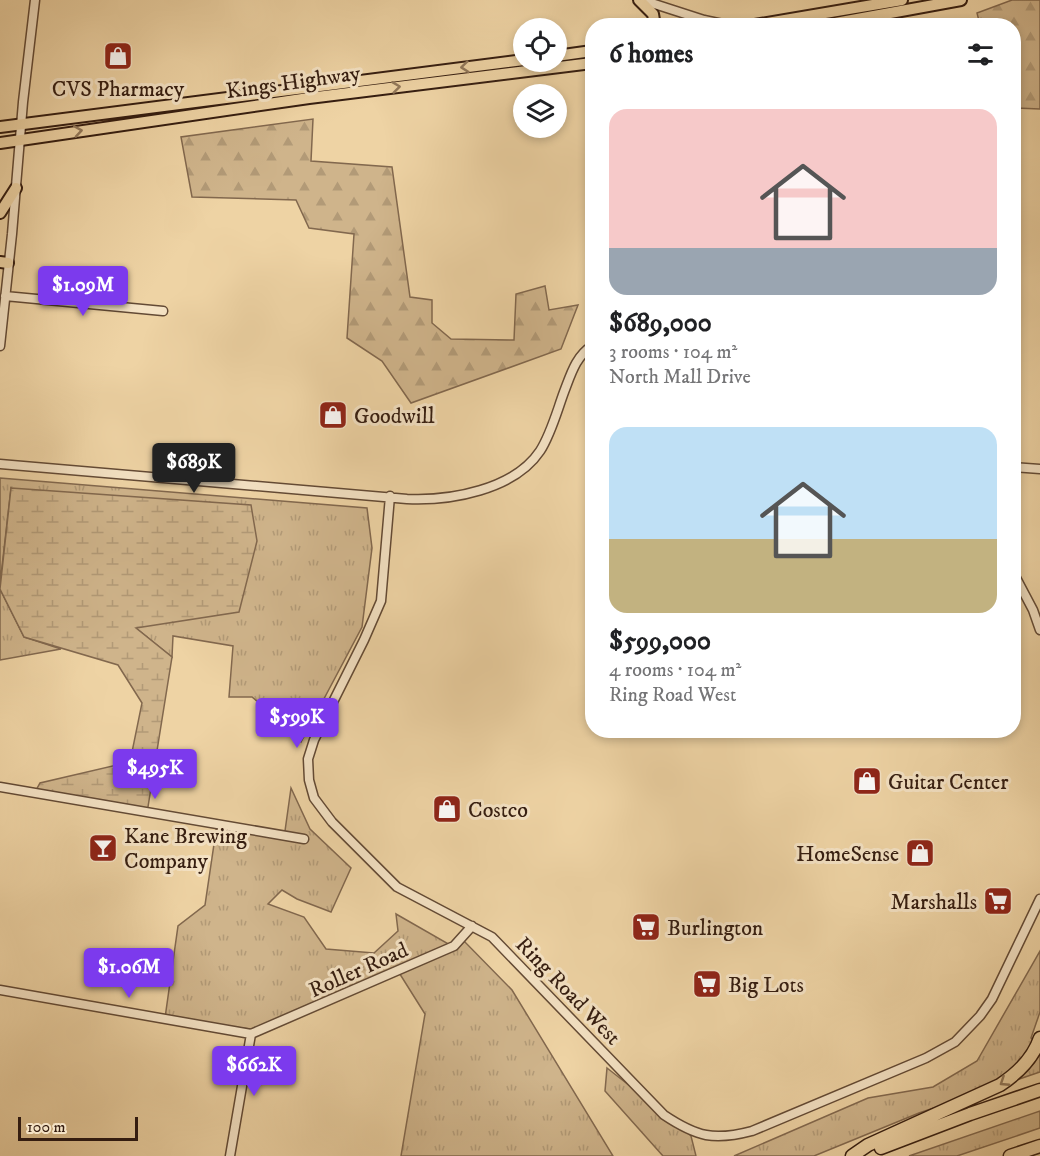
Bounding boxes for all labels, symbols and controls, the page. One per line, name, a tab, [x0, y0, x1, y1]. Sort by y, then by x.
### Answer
map controls	[513, 18, 567, 138]
button: locate	[513, 18, 567, 72]
text: 6 homes	[609, 38, 693, 71]
icon: filters	[964, 38, 997, 71]
shop icon: CVS Pharmacy	[102, 40, 134, 72]
street label: Kings Highway	[224, 60, 363, 105]
one-way arrow	[461, 60, 470, 73]
place label: CVS Pharmacy	[52, 76, 185, 103]
one-way arrow	[392, 81, 401, 93]
button: layers	[513, 84, 567, 138]
one-way arrow	[74, 126, 83, 138]
icon: home	[749, 148, 857, 256]
pin: $1.09M	[34, 266, 132, 317]
text: $1.09M	[52, 273, 114, 298]
text: $689,000	[609, 307, 712, 340]
text: 3 rooms · 104 m²	[609, 340, 737, 365]
text: North Mall Drive	[609, 365, 751, 390]
shop icon: Goodwill	[317, 399, 349, 431]
place label: Goodwill	[354, 403, 435, 430]
pin: $689K	[152, 443, 236, 494]
text: $689K	[166, 450, 222, 475]
icon: home	[749, 466, 857, 574]
text: $599,000	[609, 625, 711, 658]
text: 4 rooms · 104 m²	[609, 658, 741, 683]
text: Ring Road West	[609, 683, 736, 708]
pin: $599K	[255, 698, 339, 749]
text: $599K	[270, 705, 324, 730]
pin: $495K	[113, 749, 197, 800]
text: $495K	[127, 756, 183, 781]
shop icon: Guitar Center	[851, 765, 883, 797]
place label: Guitar Center	[888, 769, 1009, 796]
shop icon: Costco	[431, 793, 463, 825]
place label: Costco	[468, 797, 528, 824]
place label: Kane Brewing Company	[124, 823, 247, 875]
bar icon: Kane Brewing Company	[87, 832, 119, 864]
shop icon: HomeSense	[904, 837, 936, 869]
place label: HomeSense	[796, 841, 899, 868]
supermarket icon: Marshalls	[982, 885, 1014, 917]
place label: Marshalls	[891, 889, 977, 916]
supermarket icon: Burlington	[630, 911, 662, 943]
place label: Burlington	[667, 915, 764, 942]
street label: Ring Road West	[510, 931, 626, 1051]
street label: Roller Road	[305, 937, 412, 1004]
pin: $1.06M	[80, 948, 178, 999]
text: $1.06M	[98, 955, 160, 980]
supermarket icon: Big Lots	[691, 968, 723, 1000]
place label: Big Lots	[728, 972, 804, 999]
pin: $662K	[212, 1046, 296, 1097]
text: $662K	[226, 1053, 282, 1078]
one-way arrow	[1000, 1075, 1011, 1086]
scale bar	[18, 1114, 138, 1142]
text: 100 m	[27, 1117, 66, 1137]

